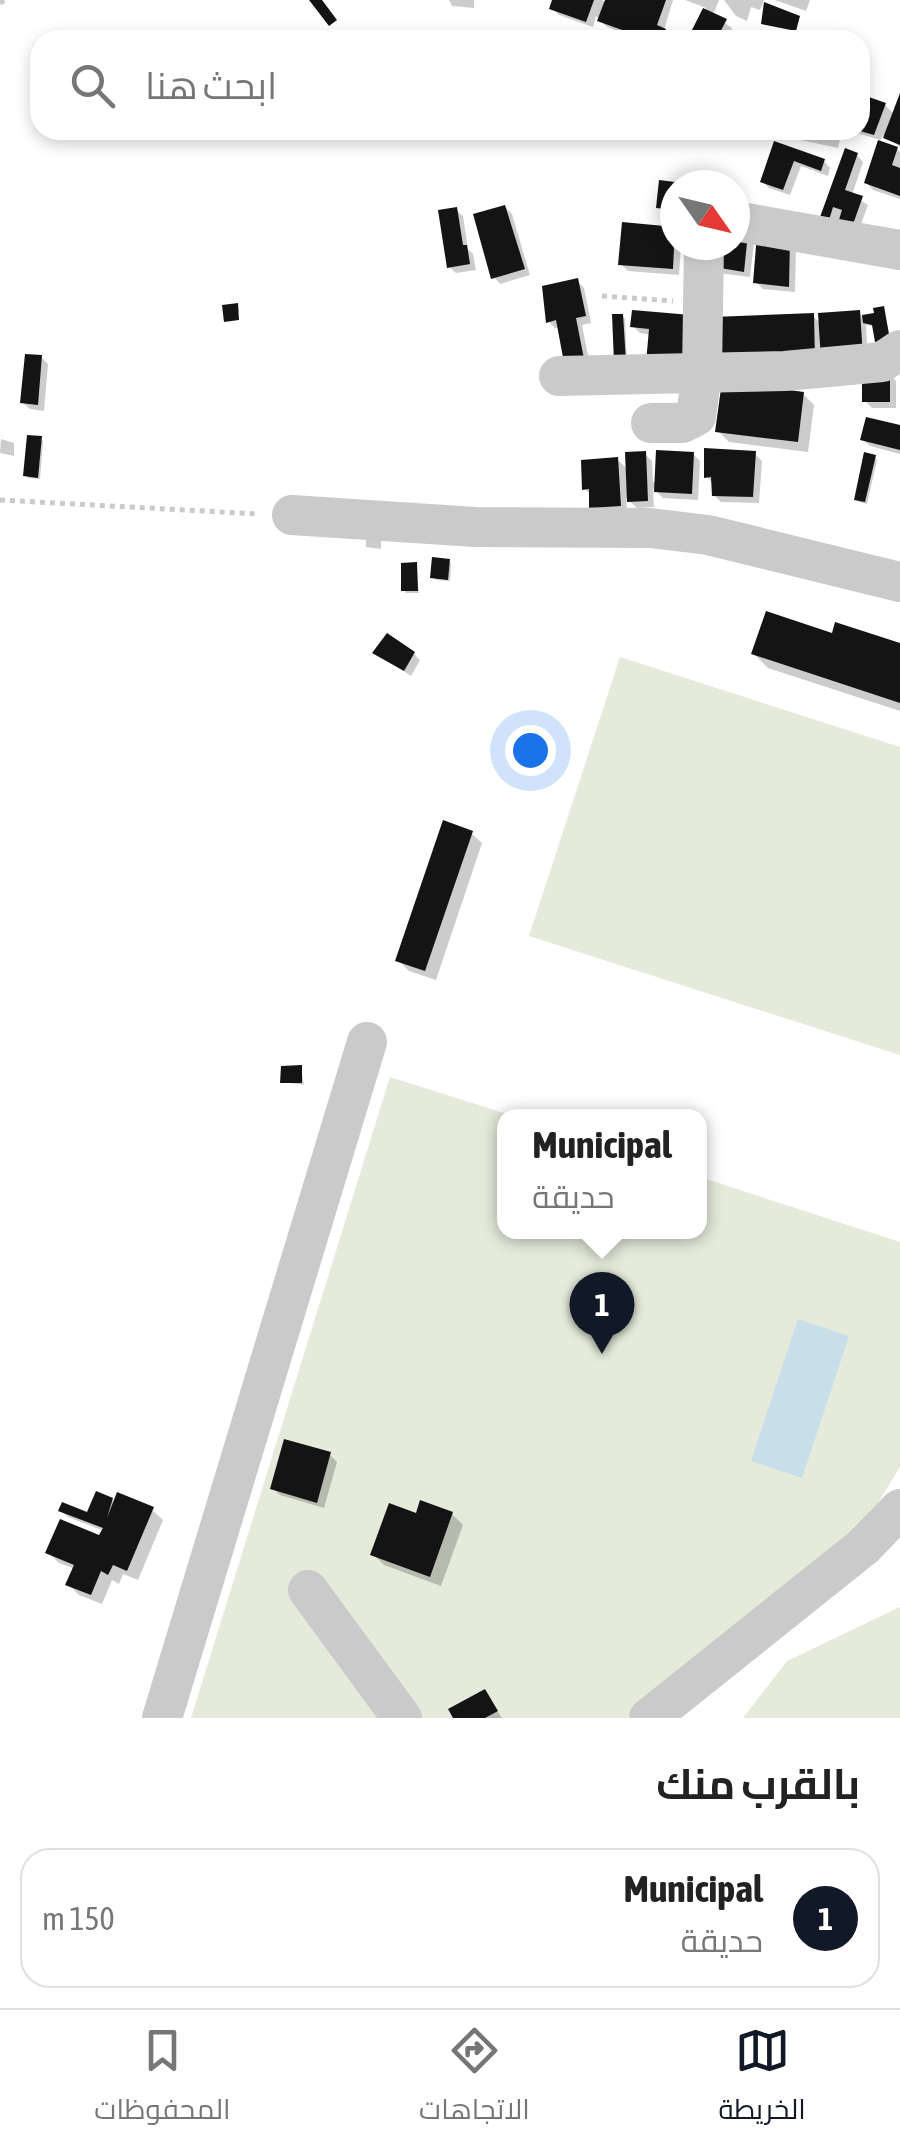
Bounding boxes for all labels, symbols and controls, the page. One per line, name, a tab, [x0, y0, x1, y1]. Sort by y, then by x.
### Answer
search box	[30, 30, 870, 140]
icon: search	[65, 58, 120, 113]
text: ابحث هنا	[145, 64, 277, 107]
north arrow	[660, 170, 750, 260]
your location	[505, 725, 556, 776]
popup	[497, 1109, 707, 1239]
text: Municipal	[532, 1123, 672, 1166]
text: حديقة	[532, 1178, 615, 1215]
pin: 1	[570, 1272, 634, 1354]
text: بالقرب منك	[656, 1760, 860, 1808]
text: Municipal	[623, 1867, 763, 1910]
text: 150 m	[42, 1900, 115, 1937]
text: 1	[818, 1900, 833, 1937]
text: حديقة	[681, 1922, 763, 1959]
tab: المحفوظات	[94, 2023, 231, 2135]
tab: الاتجاهات	[419, 2023, 530, 2135]
tab: الخريطة	[718, 2023, 806, 2135]

